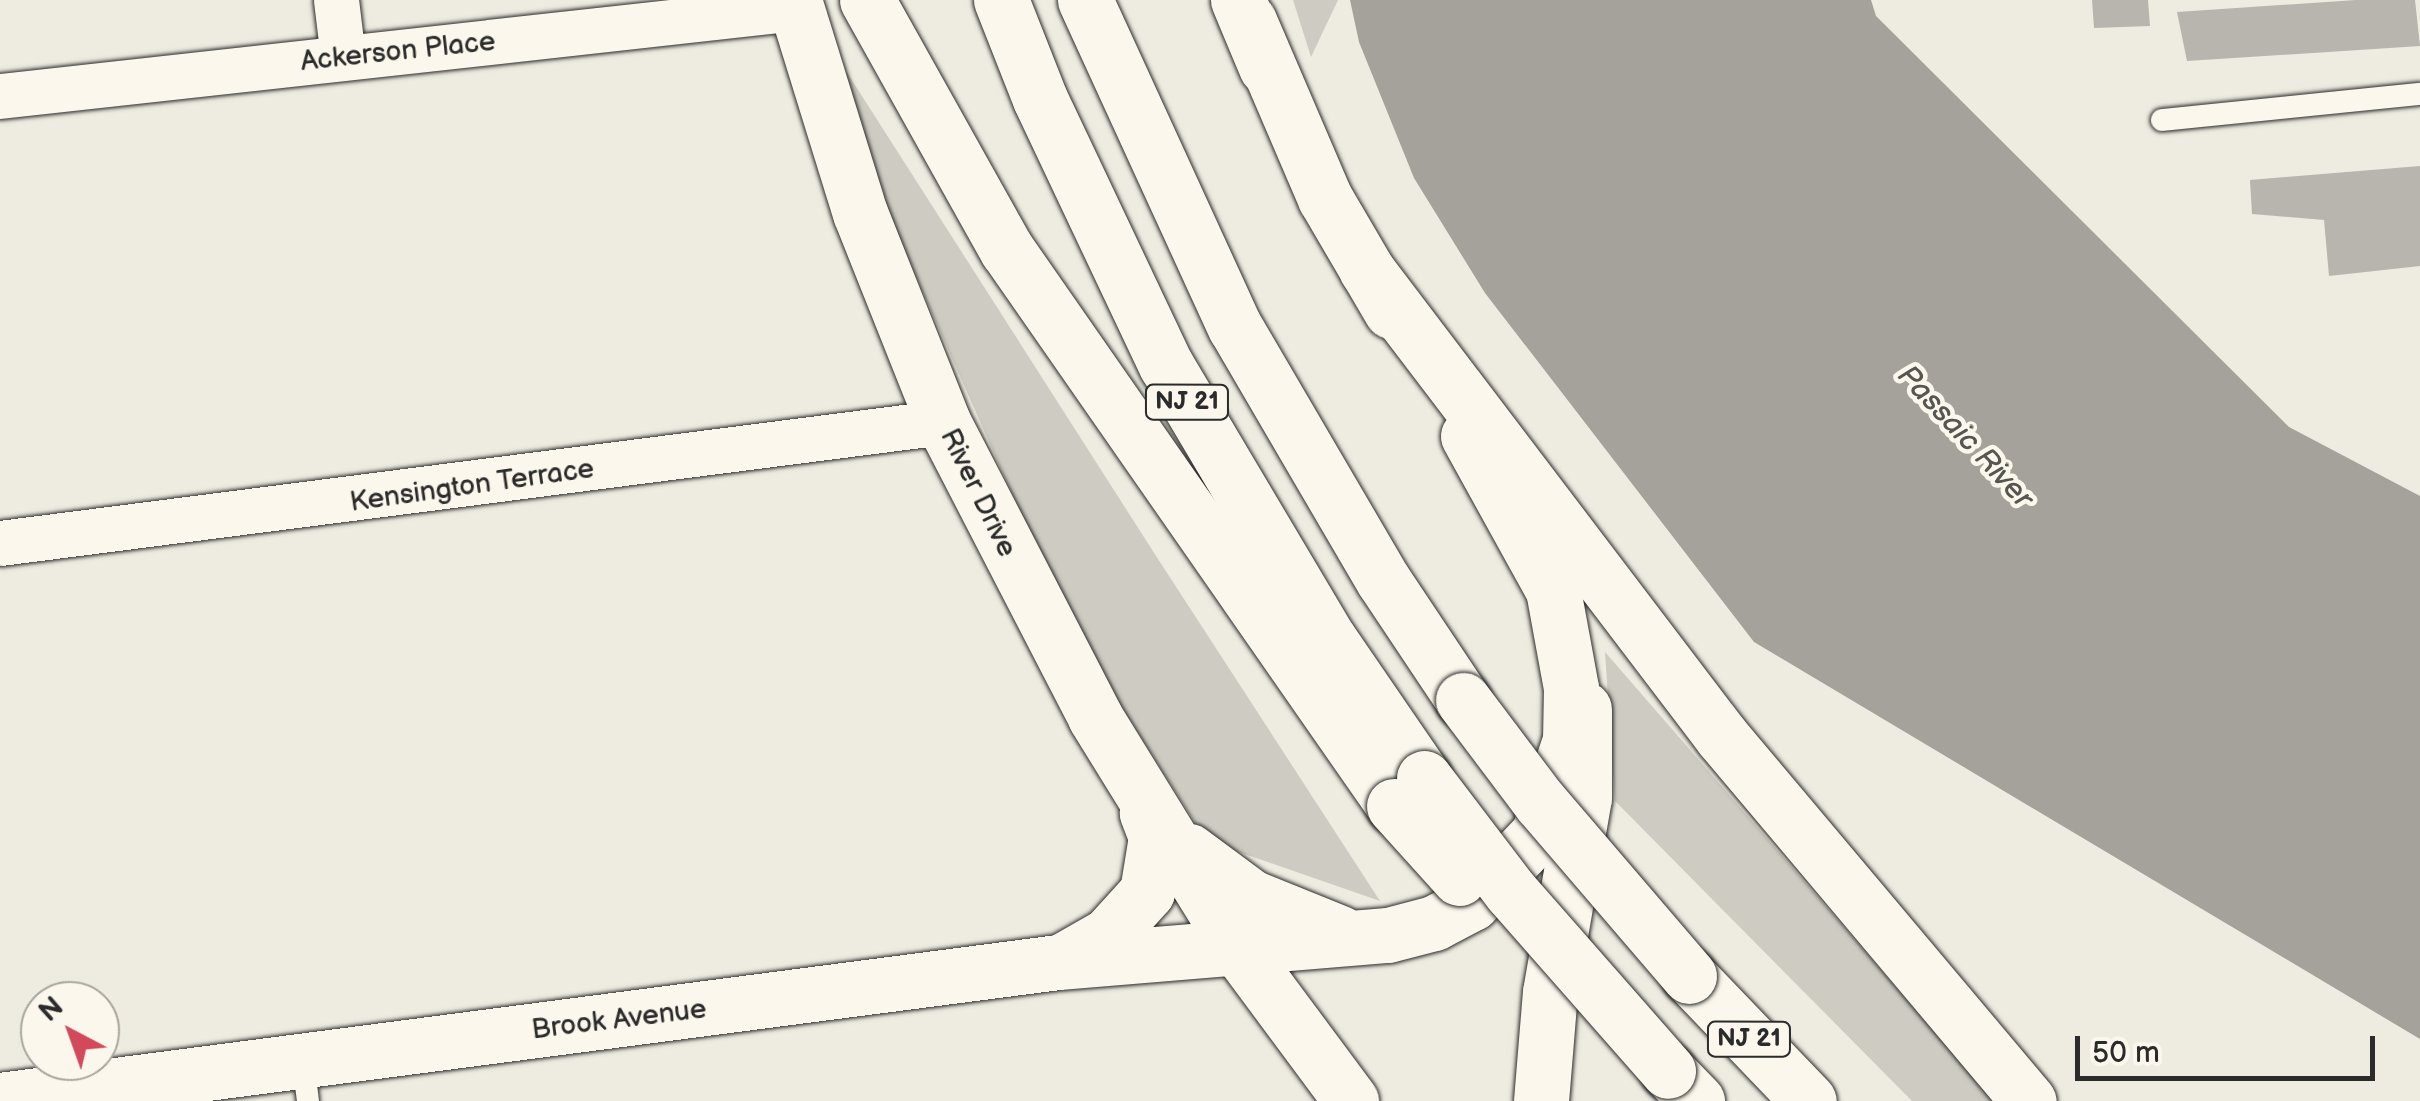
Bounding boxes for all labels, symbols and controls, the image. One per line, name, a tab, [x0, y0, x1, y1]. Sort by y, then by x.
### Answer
street label: Ackerson Place	[299, 25, 497, 79]
water label: Passaic River	[1890, 358, 2040, 516]
road number: NJ 21	[1144, 382, 1230, 422]
street label: River Drive	[932, 423, 1024, 563]
street label: Kensington Terrace	[347, 452, 597, 520]
north arrow	[20, 981, 120, 1081]
text: N	[33, 990, 70, 1029]
street label: Brook Avenue	[530, 993, 708, 1047]
scale bar	[2080, 1016, 2380, 1078]
road number: NJ 21	[1706, 1019, 1792, 1059]
text: 50 m	[2092, 1035, 2160, 1071]

